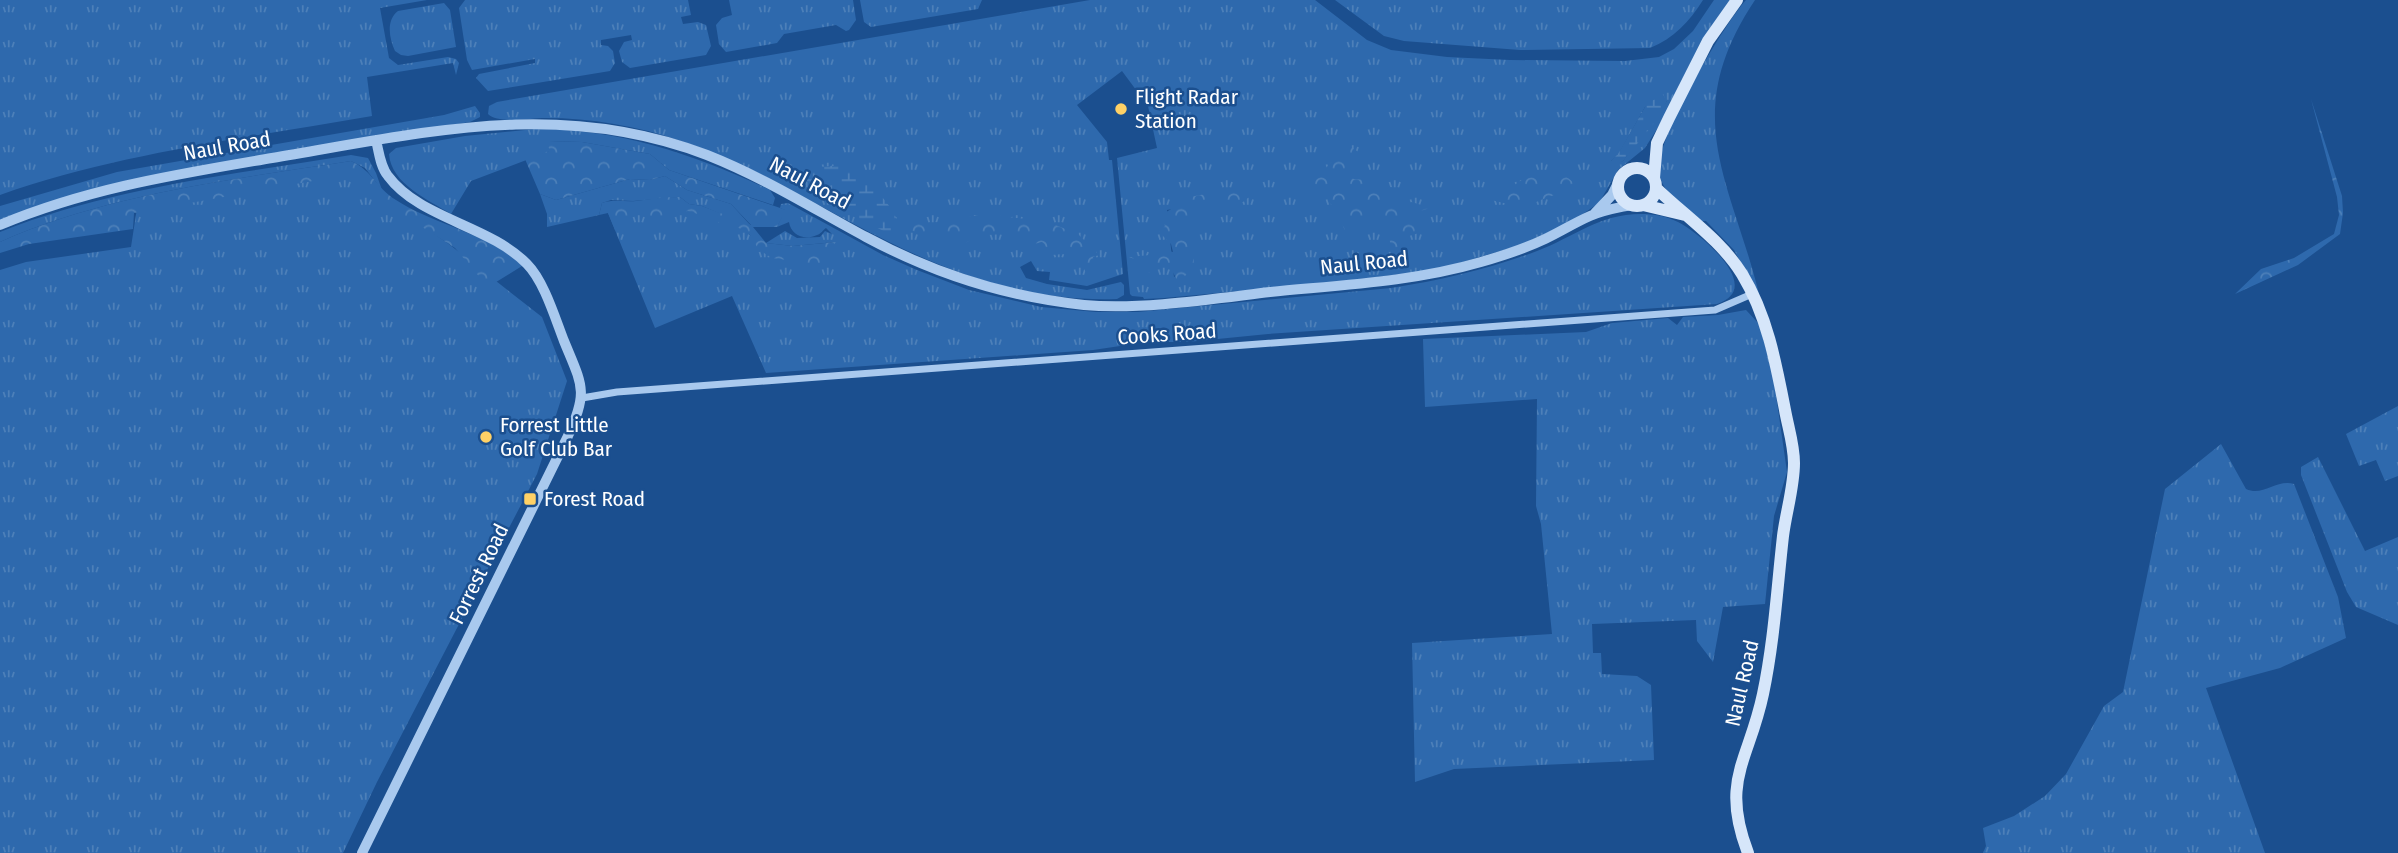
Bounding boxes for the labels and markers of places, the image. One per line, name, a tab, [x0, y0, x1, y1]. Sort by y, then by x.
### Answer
place label: Flight Radar Station	[1135, 84, 1239, 134]
marker: Flight Radar Station	[1113, 101, 1129, 117]
place label: Forrest Little Golf Club Bar	[500, 412, 613, 462]
marker: Forrest Little Golf Club Bar	[478, 429, 494, 445]
place label: Forest Road	[544, 486, 645, 512]
marker: Forest Road	[522, 491, 538, 507]

